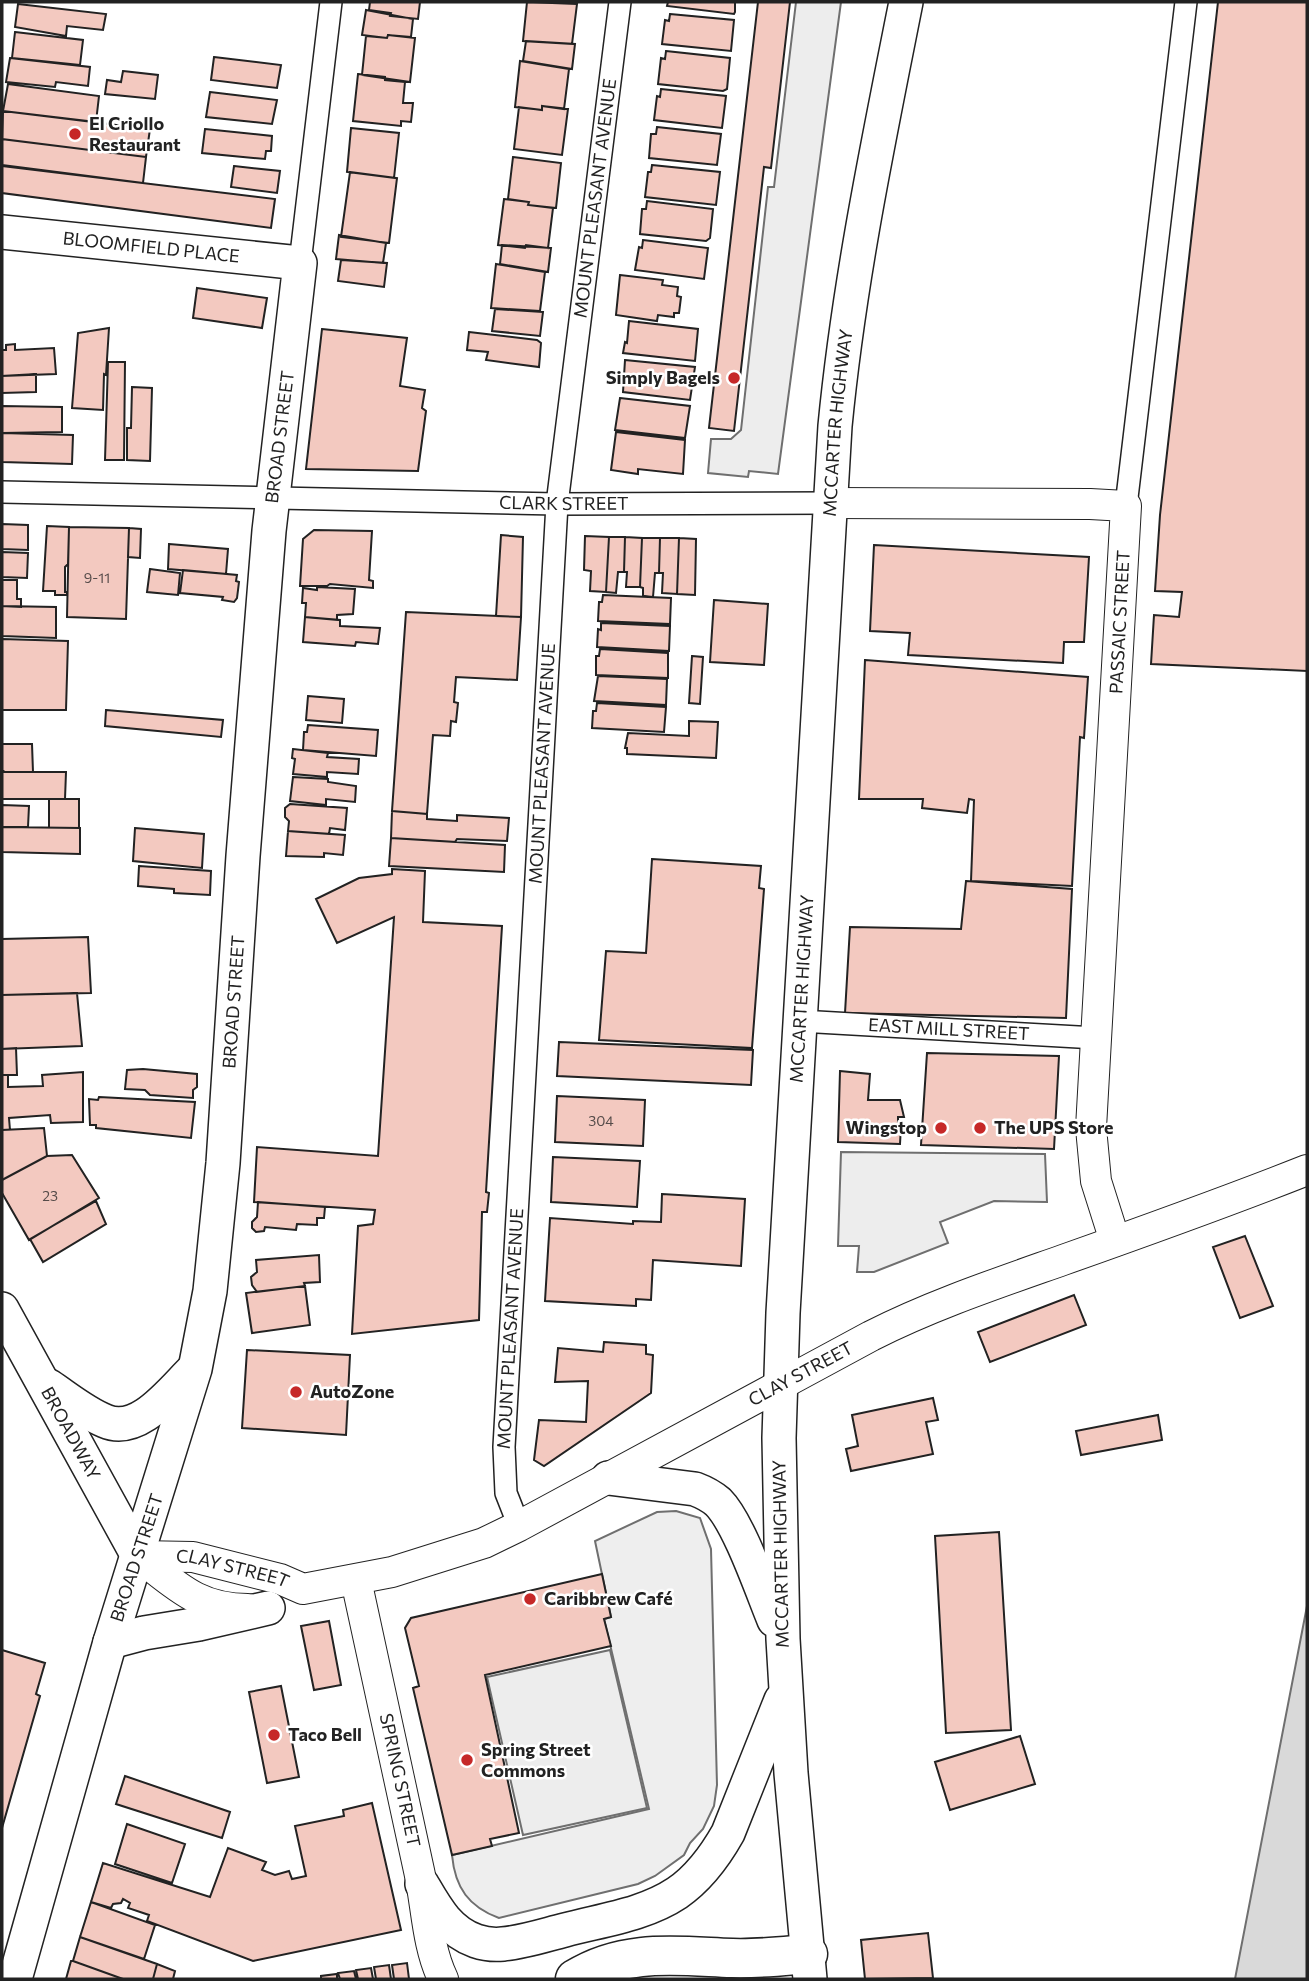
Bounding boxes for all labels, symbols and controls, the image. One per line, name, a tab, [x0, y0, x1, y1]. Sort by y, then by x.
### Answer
street label: MOUNT PLEASANT AVENUE	[568, 77, 620, 319]
place label: El Criollo Restaurant	[89, 112, 181, 155]
marker: El Criollo Restaurant	[67, 126, 83, 142]
street label: BLOOMFIELD PLACE	[62, 226, 241, 267]
street label: MCCARTER HIGHWAY	[818, 327, 857, 517]
place label: Simply Bagels	[606, 366, 720, 388]
street label: BROAD STREET	[260, 369, 298, 504]
marker: Simply Bagels	[726, 370, 742, 386]
street label: CLARK STREET	[499, 491, 629, 514]
street label: PASSAIC STREET	[1104, 549, 1134, 694]
house number: 9-11	[84, 569, 110, 586]
street label: MOUNT PLEASANT AVENUE	[524, 642, 559, 885]
street label: MCCARTER HIGHWAY	[785, 894, 818, 1083]
street label: BROAD STREET	[217, 935, 249, 1069]
street label: EAST MILL STREET	[867, 1013, 1030, 1044]
house number: 304	[588, 1112, 614, 1129]
place label: Wingstop	[846, 1116, 927, 1138]
place label: The UPS Store	[994, 1116, 1114, 1138]
marker: Wingstop	[933, 1120, 949, 1136]
marker: The UPS Store	[972, 1120, 988, 1136]
house number: 23	[42, 1187, 58, 1204]
street label: MOUNT PLEASANT AVENUE	[492, 1208, 527, 1450]
street label: CLAY STREET	[744, 1336, 856, 1410]
place label: AutoZone	[310, 1380, 394, 1402]
street label: BROADWAY	[37, 1383, 106, 1483]
marker: AutoZone	[288, 1384, 304, 1400]
street label: MCCARTER HIGHWAY	[767, 1459, 793, 1648]
street label: BROAD STREET	[105, 1491, 167, 1625]
street label: CLAY STREET	[176, 1544, 293, 1592]
place label: Caribbrew Café	[544, 1587, 673, 1609]
marker: Caribbrew Café	[522, 1591, 538, 1607]
street label: SPRING STREET	[376, 1711, 426, 1849]
place label: Taco Bell	[288, 1723, 362, 1745]
marker: Taco Bell	[266, 1727, 282, 1743]
place label: Spring Street Commons	[481, 1738, 591, 1781]
marker: Spring Street Commons	[459, 1752, 475, 1768]

